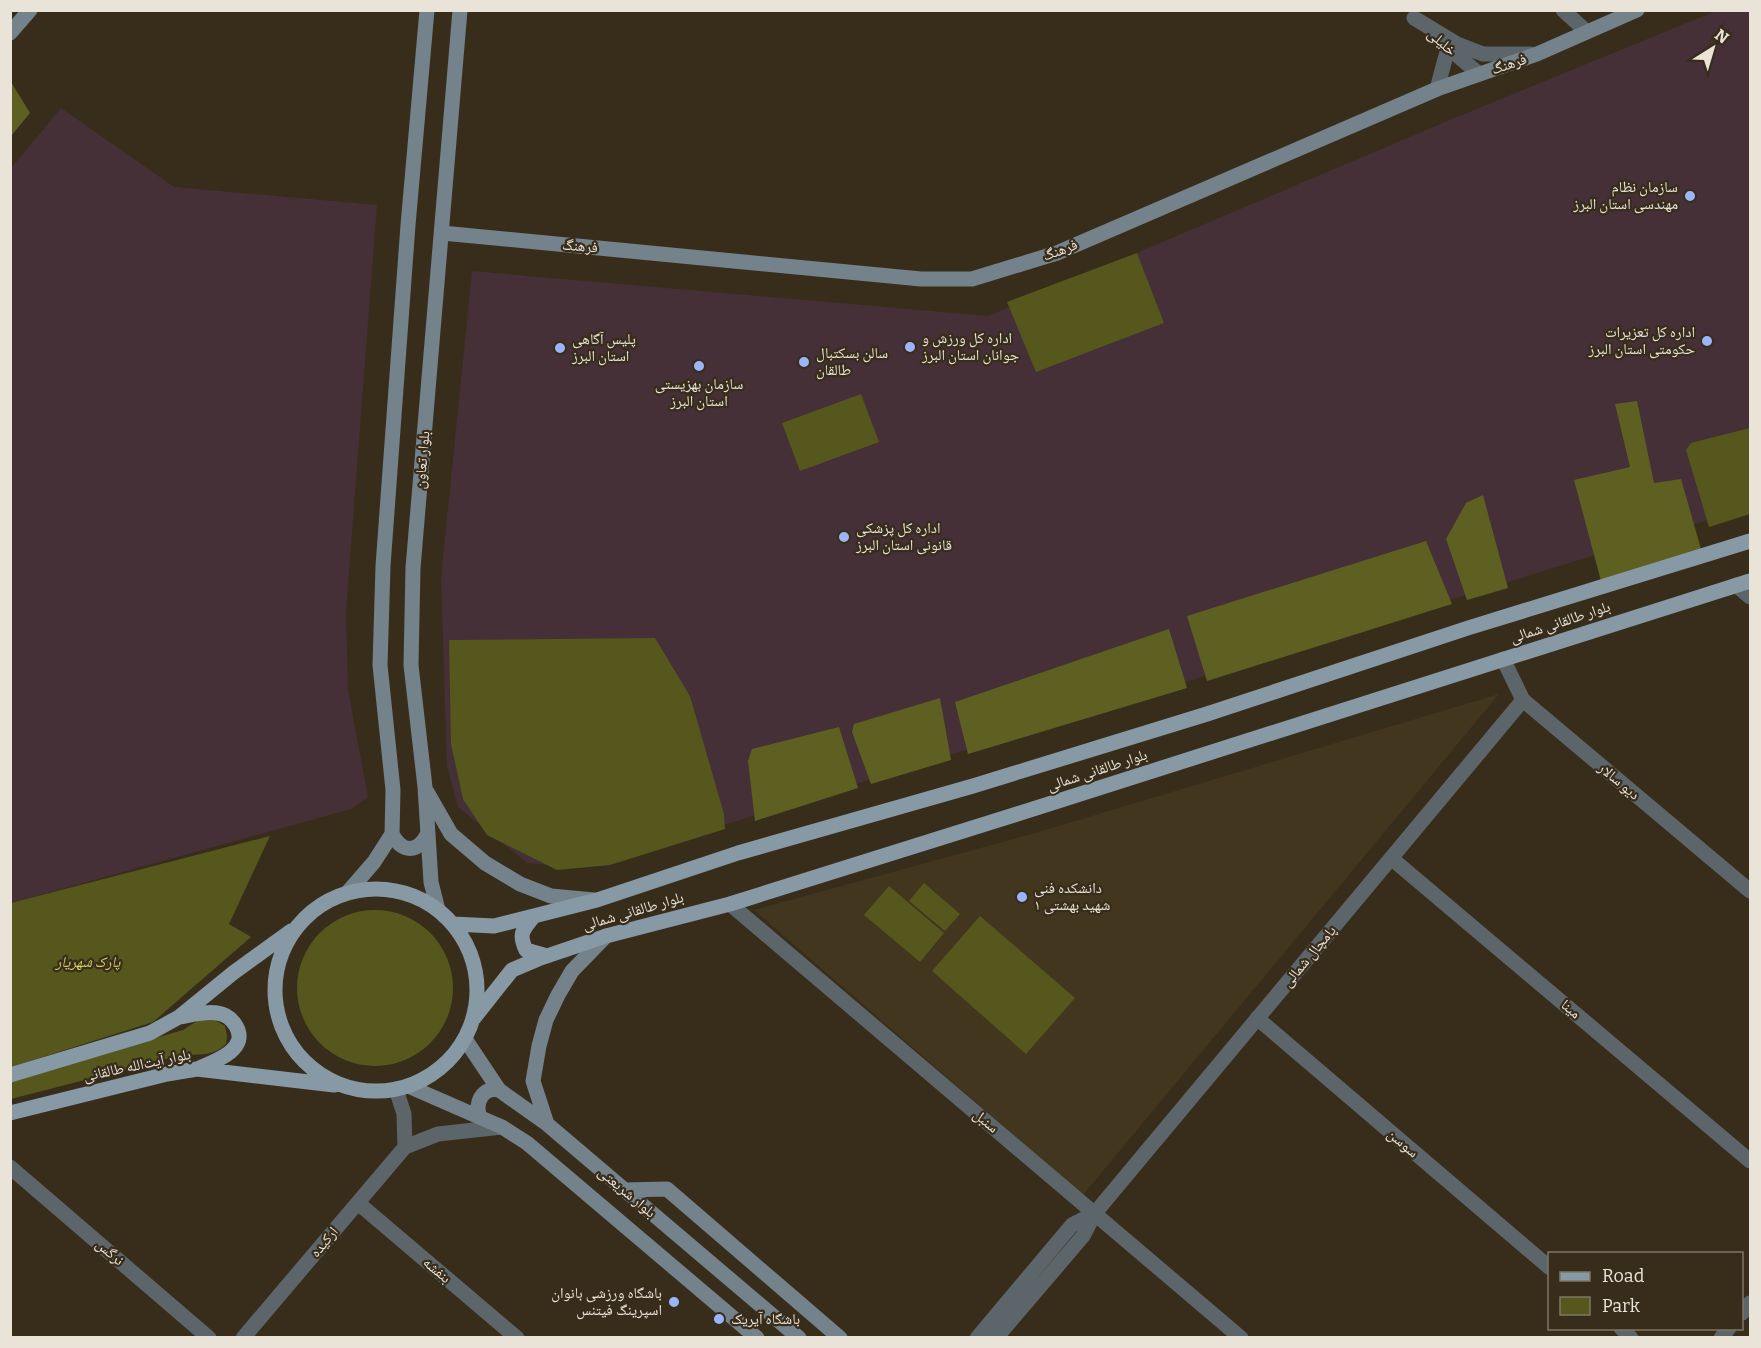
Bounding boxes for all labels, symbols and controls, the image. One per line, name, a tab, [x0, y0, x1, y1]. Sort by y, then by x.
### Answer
north arrow	[1683, 18, 1743, 78]
street label: خلیلی	[1423, 25, 1461, 61]
text: N	[1711, 25, 1732, 48]
street label: فرهنگ	[1489, 50, 1529, 78]
place label: سازمان نظام مهندسی استان البرز	[1572, 178, 1678, 214]
marker: سازمان نظام مهندسی استان البرز	[1683, 189, 1697, 203]
street label: فرهنگ	[561, 235, 599, 257]
street label: فرهنگ	[1040, 235, 1080, 265]
place label: اداره کل تعزیرات حکومتی استان البرز	[1588, 323, 1695, 359]
place label: اداره کل ورزش و جوانان استان البرز	[921, 329, 1020, 365]
place label: پلیس آگاهی استان البرز	[571, 330, 636, 366]
marker: اداره کل تعزیرات حکومتی استان البرز	[1700, 334, 1714, 348]
marker: اداره کل ورزش و جوانان استان البرز	[903, 340, 917, 354]
marker: پلیس آگاهی استان البرز	[553, 341, 567, 355]
place label: سالن بسکتبال طالقان	[816, 344, 888, 380]
marker: سالن بسکتبال طالقان	[797, 355, 811, 369]
marker: سازمان بهزیستی استان البرز	[692, 359, 706, 373]
place label: سازمان بهزیستی استان البرز	[655, 375, 743, 411]
street label: بلوار تعاون	[411, 430, 434, 490]
place label: اداره کل پزشکی قانونی استان البرز	[855, 519, 952, 555]
marker: اداره کل پزشکی قانونی استان البرز	[837, 530, 851, 544]
street label: بلوار طالقانی شمالی	[1508, 597, 1613, 648]
street label: بلوار طالقانی شمالی	[1045, 745, 1150, 796]
street label: دیو سالار	[1594, 758, 1643, 804]
place label: دانشکده فنی شهید بهشتی ۱	[1034, 879, 1110, 915]
street label: بلوار طالقانی شمالی	[580, 888, 686, 935]
marker: دانشکده فنی شهید بهشتی ۱	[1015, 890, 1029, 904]
street label: پامچال شمالی	[1278, 922, 1341, 991]
park label: پارک شهریار	[55, 953, 121, 971]
street label: مینا	[1557, 996, 1585, 1023]
street label: بلوار آیت‌الله طالقانی	[82, 1045, 193, 1086]
street label: سنبل	[969, 1105, 1002, 1138]
street label: سوسن	[1383, 1125, 1422, 1162]
street label: بلوار شریعتی	[594, 1163, 660, 1222]
street label: ارکیده	[306, 1223, 342, 1261]
street label: نرگس	[91, 1235, 128, 1270]
legend	[1548, 1252, 1743, 1330]
street label: بنفشه	[419, 1253, 455, 1287]
text: Road	[1602, 1265, 1645, 1287]
place label: باشگاه ورزشی بانوان اسپرینگ فیتنس	[551, 1284, 662, 1320]
marker: باشگاه ورزشی بانوان اسپرینگ فیتنس	[667, 1295, 681, 1309]
text: Park	[1602, 1295, 1641, 1317]
place label: باشگاه آیریک	[731, 1310, 800, 1328]
marker: باشگاه آیریک	[712, 1312, 726, 1326]

